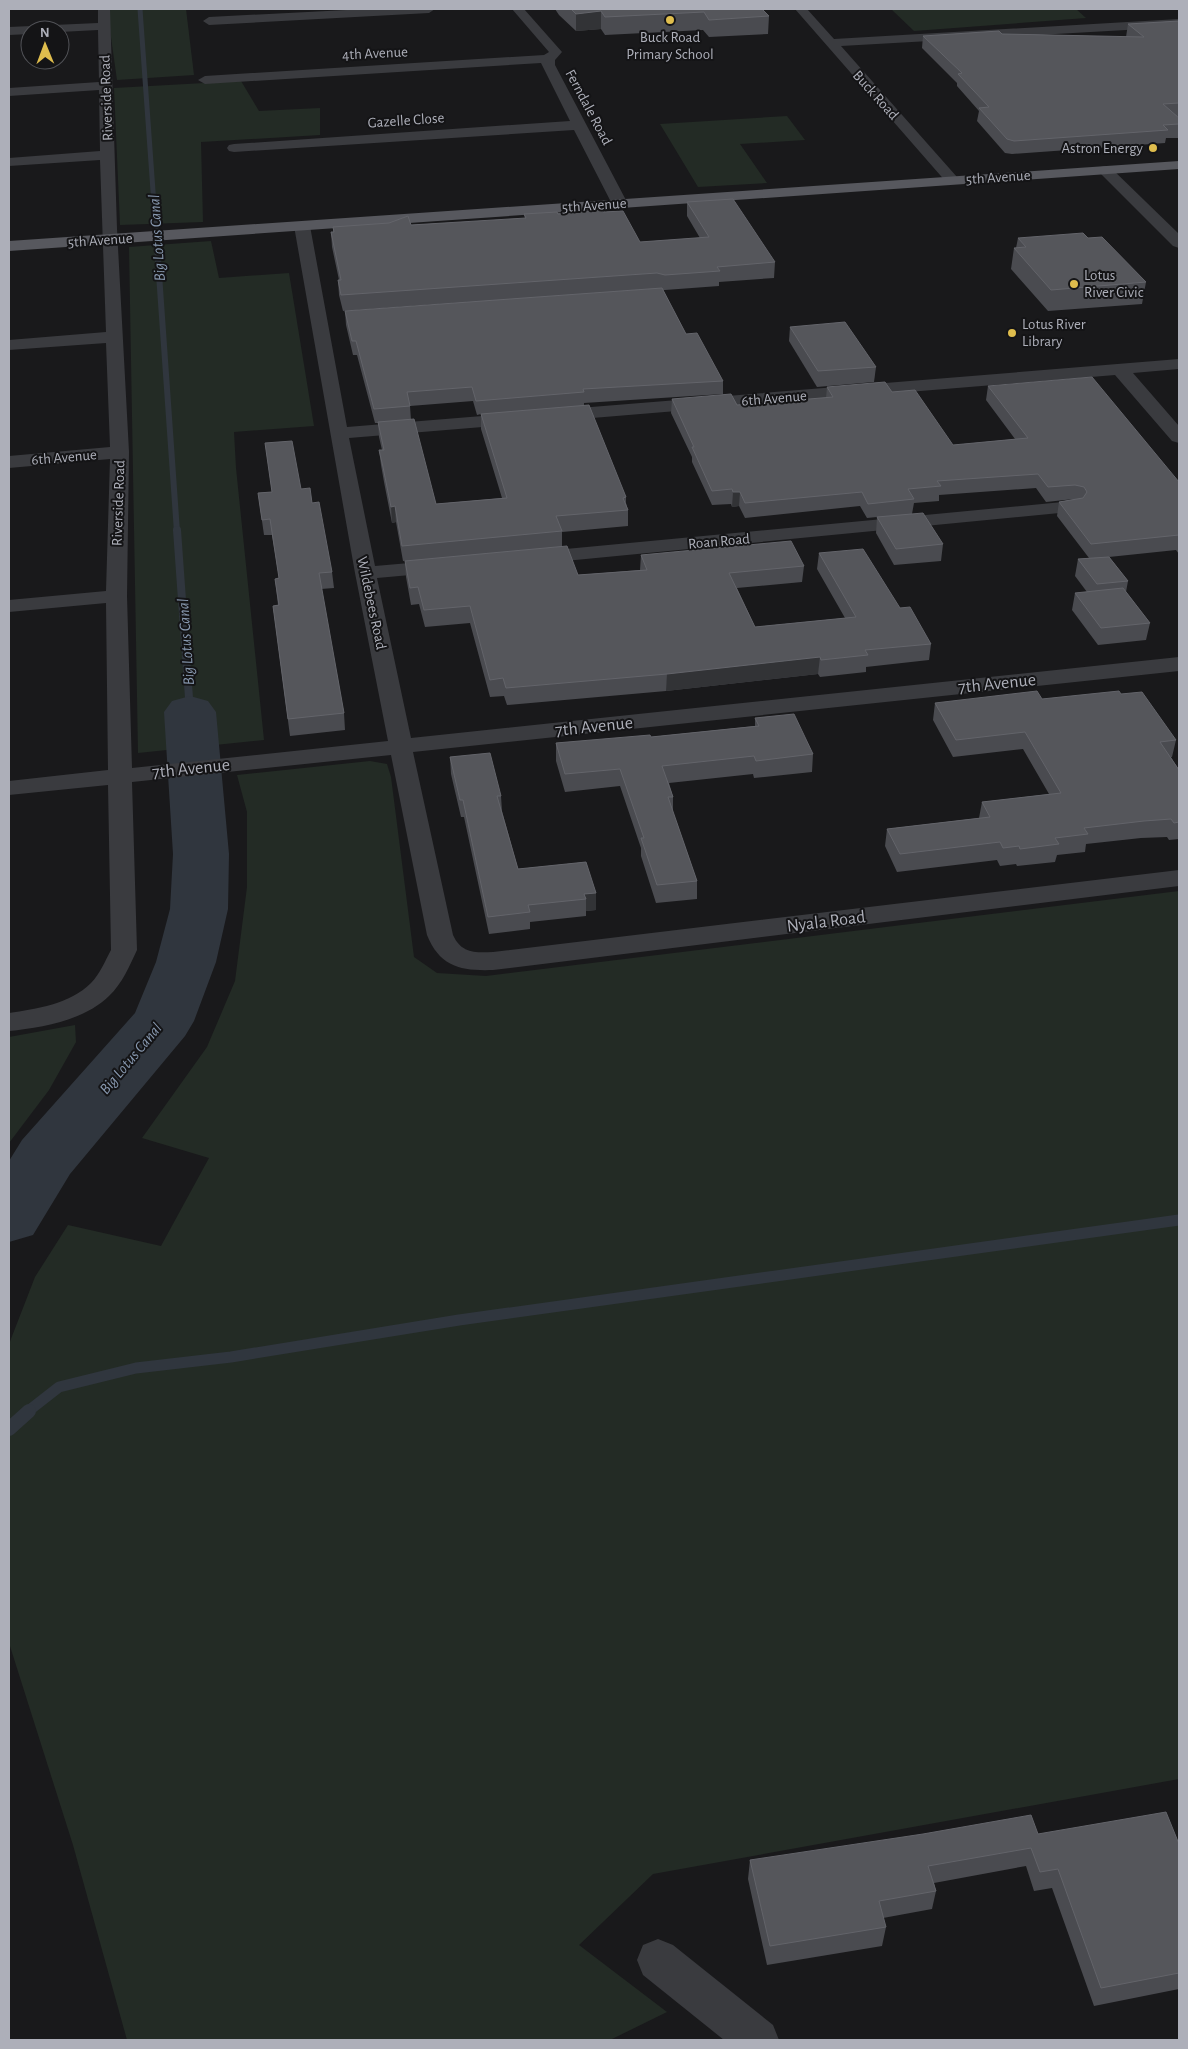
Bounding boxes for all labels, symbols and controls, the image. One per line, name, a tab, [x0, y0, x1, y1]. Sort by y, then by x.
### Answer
marker: Buck Road Primary School	[664, 14, 676, 26]
north arrow	[20, 20, 70, 70]
text: N	[40, 26, 50, 40]
place label: Buck Road Primary School	[626, 30, 714, 62]
street label: 4th Avenue	[342, 44, 408, 63]
street label: Riverside Road	[97, 55, 115, 141]
street label: Ferndale Road	[562, 67, 615, 148]
street label: Buck Road	[850, 68, 902, 123]
street label: Gazelle Close	[367, 110, 445, 131]
place label: Astron Energy	[1061, 141, 1144, 156]
marker: Astron Energy	[1147, 142, 1159, 154]
street label: 5th Avenue	[965, 168, 1031, 187]
water label: Big Lotus Canal	[146, 194, 168, 282]
street label: 5th Avenue	[561, 196, 627, 215]
street label: 5th Avenue	[67, 231, 133, 250]
place label: Lotus River Civic	[1084, 268, 1144, 300]
marker: Lotus River Civic	[1068, 278, 1080, 290]
place label: Lotus River Library	[1022, 317, 1086, 349]
marker: Lotus River Library	[1006, 327, 1018, 339]
street label: 6th Avenue	[741, 388, 808, 409]
street label: 6th Avenue	[31, 447, 98, 468]
street label: Riverside Road	[110, 460, 128, 546]
street label: Roan Road	[688, 531, 751, 552]
street label: Wildebees Road	[354, 555, 389, 651]
water label: Big Lotus Canal	[175, 598, 197, 686]
street label: 7th Avenue	[957, 671, 1037, 697]
street label: 7th Avenue	[554, 714, 634, 740]
street label: 7th Avenue	[151, 756, 231, 782]
street label: Nyala Road	[786, 908, 866, 936]
water label: Big Lotus Canal	[97, 1020, 165, 1097]

